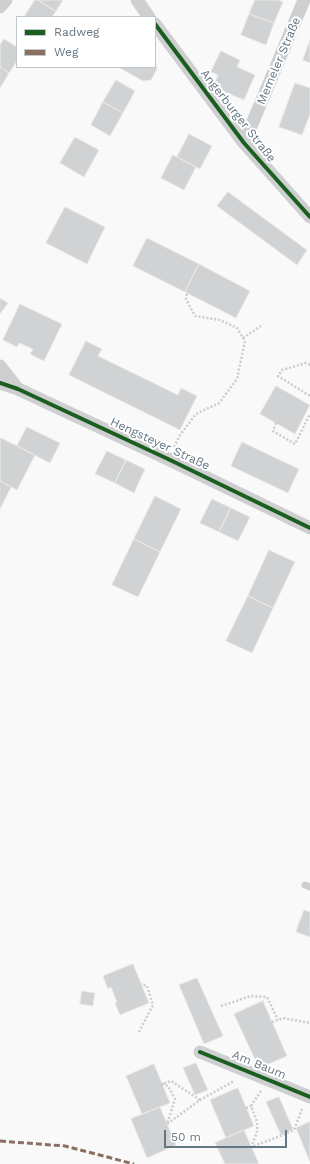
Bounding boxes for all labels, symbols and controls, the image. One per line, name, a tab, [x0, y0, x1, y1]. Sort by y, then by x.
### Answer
street label: Memeler Straße	[254, 15, 304, 107]
legend	[16, 16, 156, 68]
text: Radweg	[54, 25, 99, 39]
text: Weg	[54, 45, 78, 59]
street label: Angerburger Straße	[197, 67, 279, 165]
street label: Hengsteyer Straße	[108, 415, 212, 473]
street label: Am Baum	[230, 1048, 288, 1082]
scale bar	[166, 1122, 289, 1148]
text: 50 m	[171, 1130, 201, 1144]

